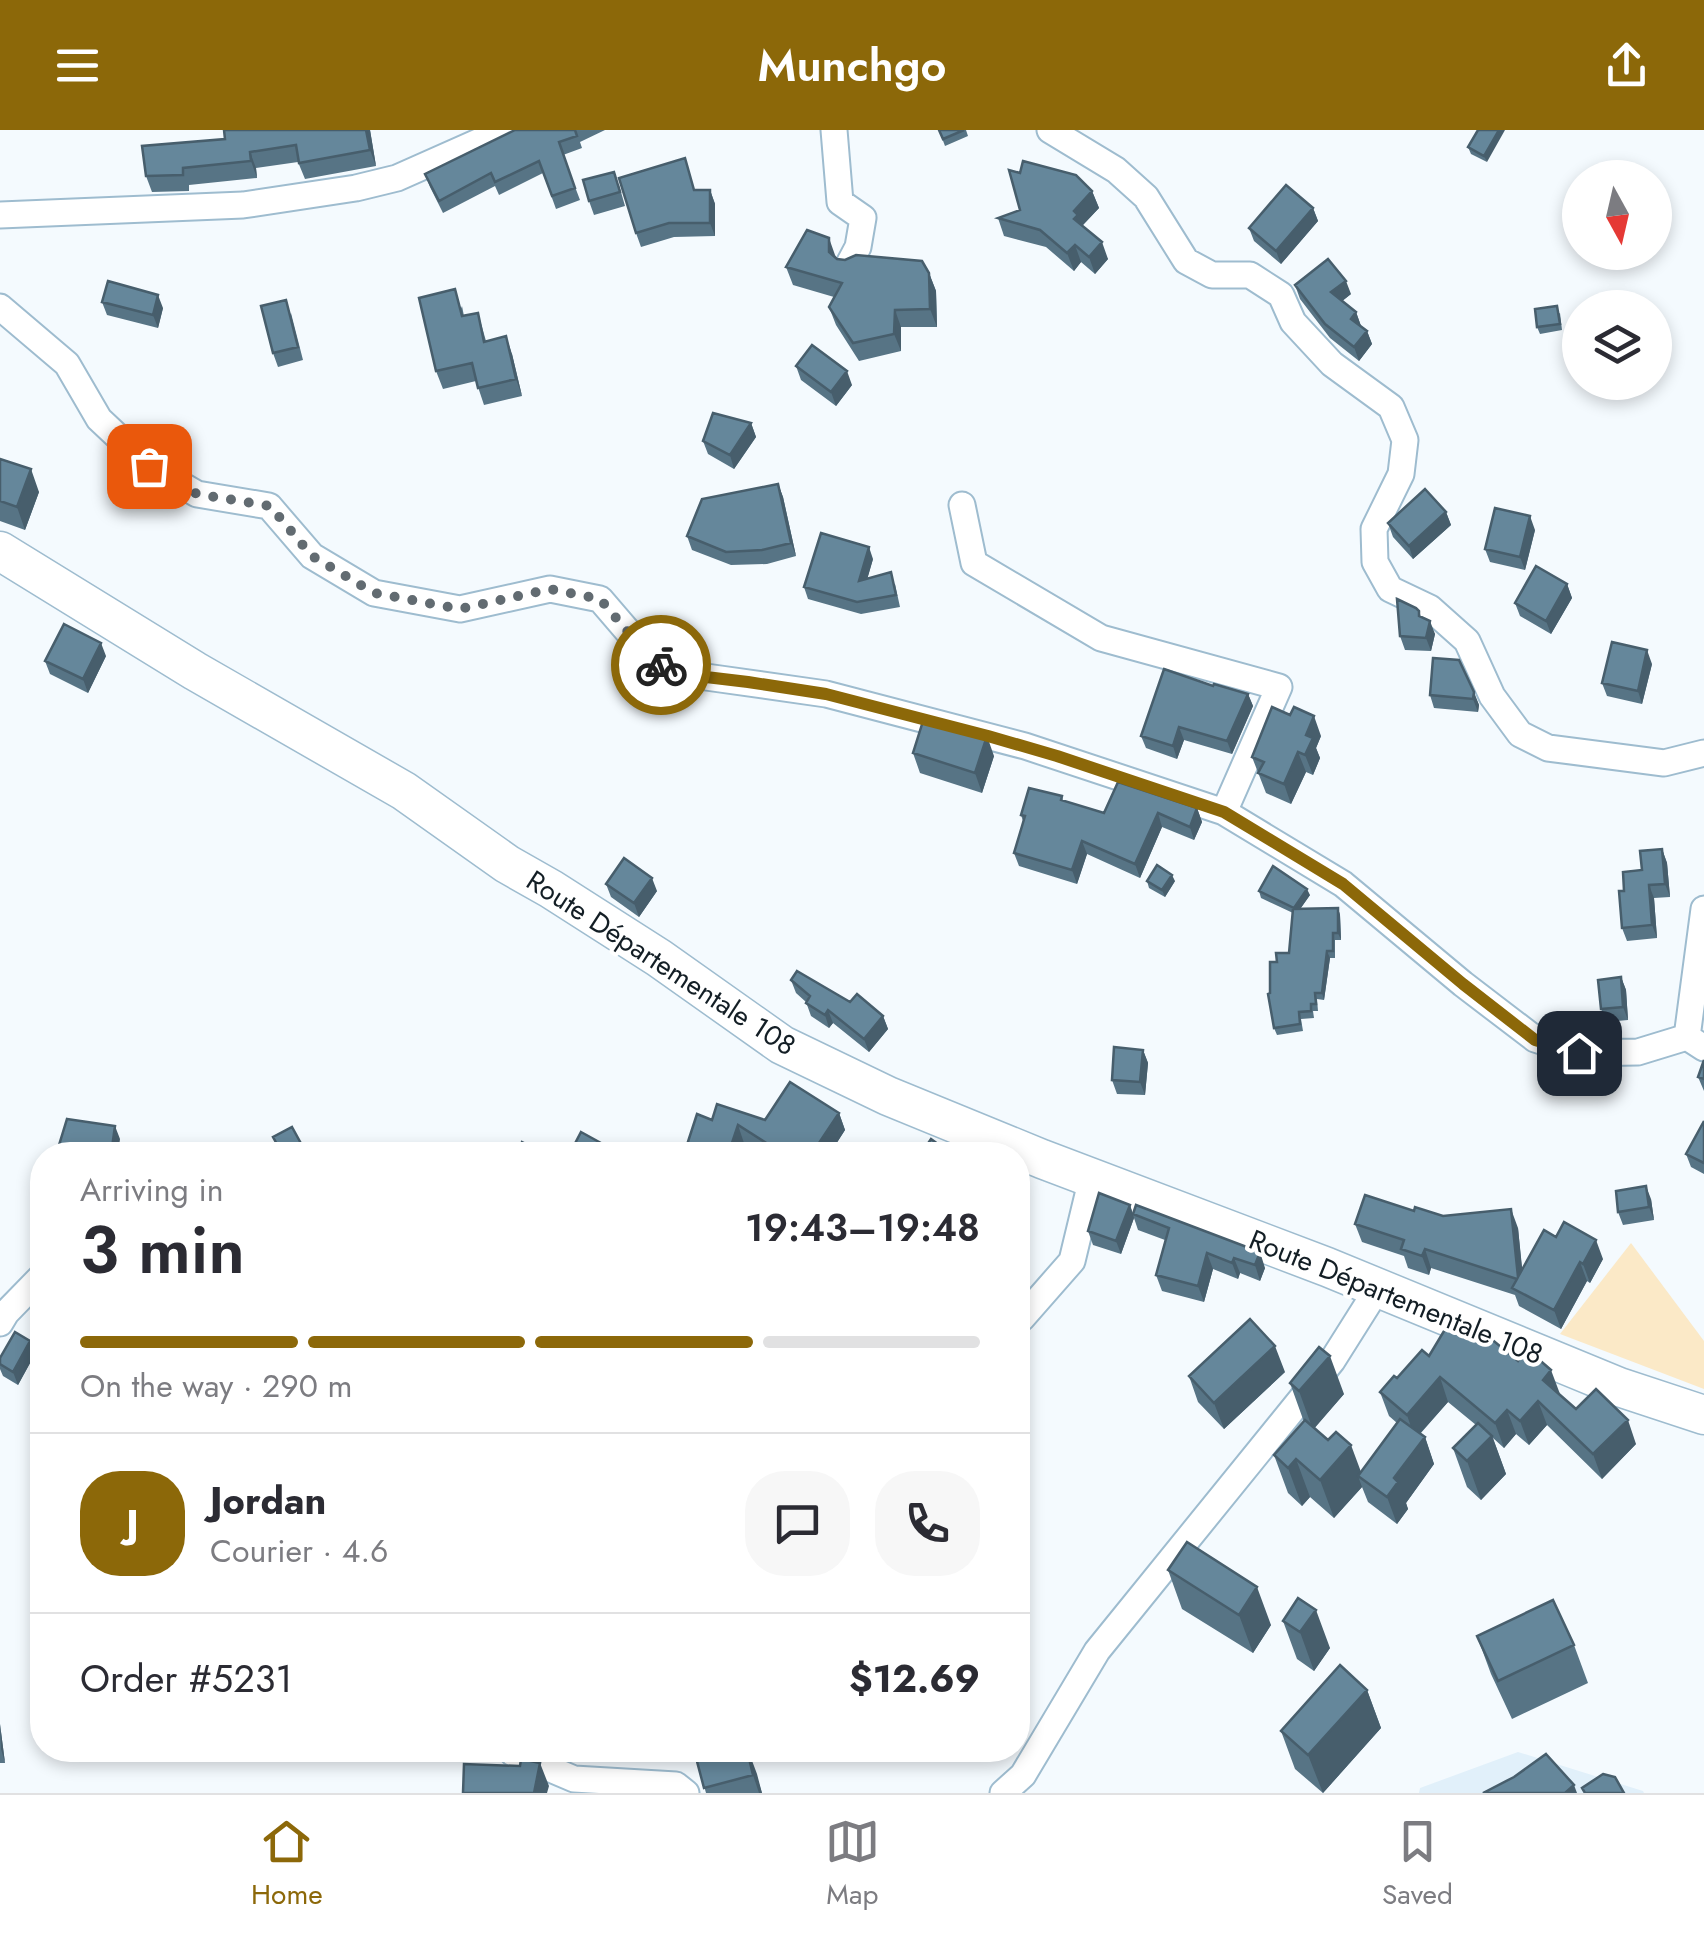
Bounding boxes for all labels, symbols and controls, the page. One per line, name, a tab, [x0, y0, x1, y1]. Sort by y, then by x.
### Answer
text: Munchgo	[757, 33, 947, 98]
icon: menu	[50, 38, 105, 93]
icon: share	[1599, 38, 1654, 93]
north arrow	[1562, 160, 1672, 270]
map controls	[1562, 160, 1672, 400]
button: layers	[1562, 290, 1672, 400]
pin	[107, 424, 192, 509]
icon: bag	[122, 439, 177, 494]
courier	[611, 615, 711, 715]
icon: bike	[634, 638, 689, 693]
street label: Route Départementale 108	[518, 860, 804, 1066]
pin	[1537, 1011, 1622, 1096]
icon: home	[1552, 1026, 1607, 1081]
text: Arriving in	[80, 1167, 224, 1213]
text: 19:43–19:48	[745, 1200, 980, 1255]
text: 3 min	[80, 1203, 245, 1297]
street label: Route Départementale 108	[1243, 1219, 1549, 1375]
text: On the way · 290 m	[80, 1363, 353, 1409]
button: chat	[745, 1471, 850, 1576]
button: phone	[875, 1471, 980, 1576]
text: Jordan	[210, 1473, 326, 1528]
text: J	[126, 1496, 139, 1551]
text: Courier · 4.6	[210, 1528, 388, 1574]
text: Order #5231	[80, 1651, 293, 1706]
text: $12.69	[849, 1651, 980, 1706]
tab: Home	[251, 1814, 323, 1915]
tab: Map	[825, 1814, 880, 1915]
tab: Saved	[1382, 1814, 1453, 1915]

